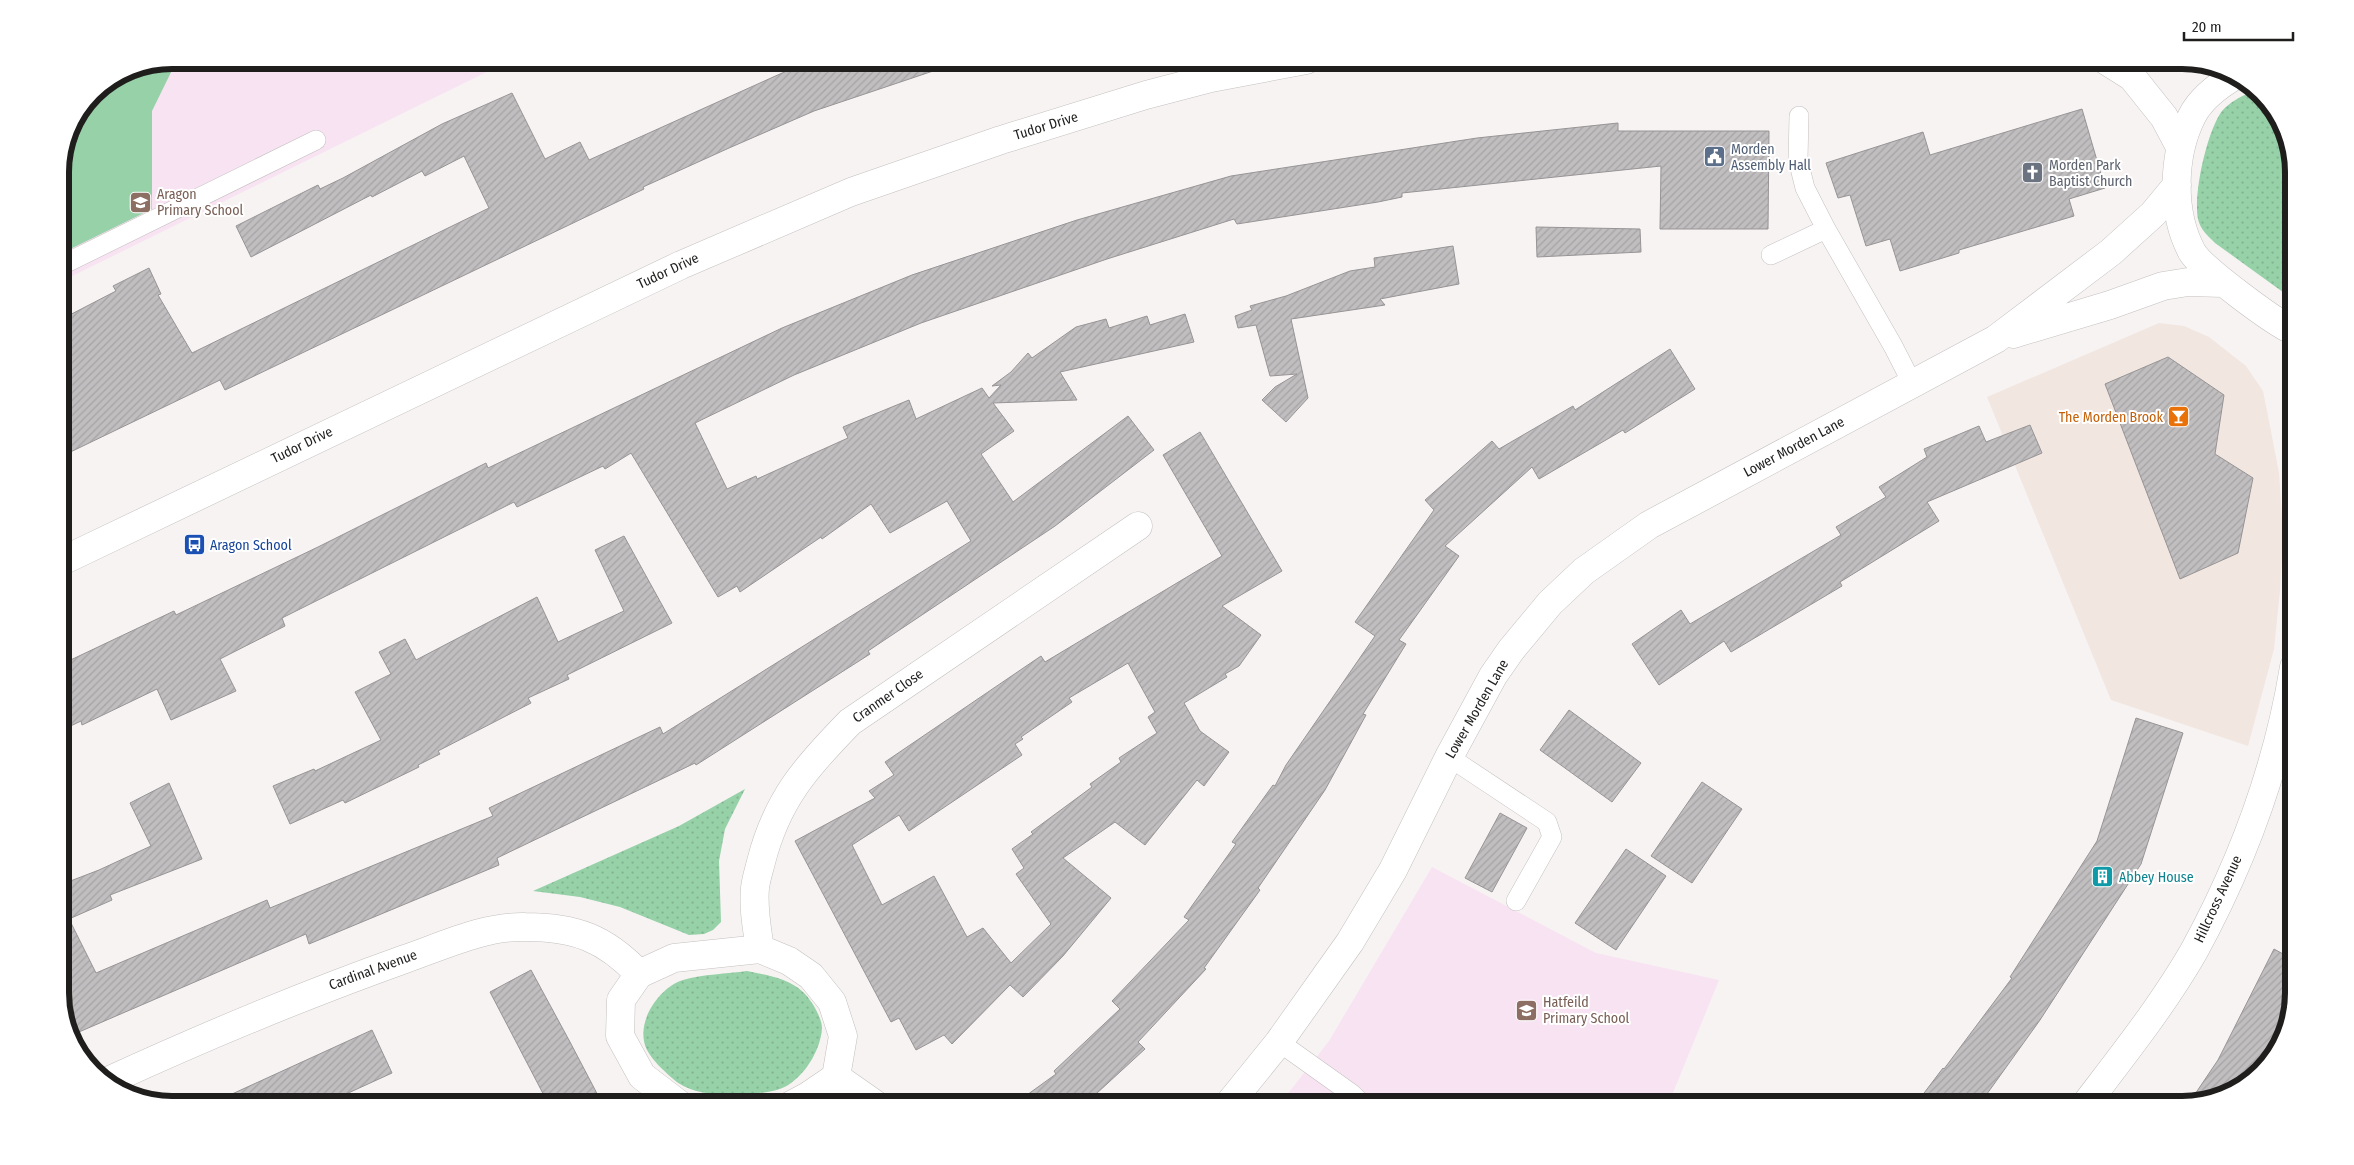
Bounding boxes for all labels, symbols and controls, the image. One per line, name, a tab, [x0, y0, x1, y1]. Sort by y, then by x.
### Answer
scale bar	[2184, 10, 2293, 42]
text: 20 m	[2192, 18, 2222, 36]
street label: Tudor Drive	[1012, 108, 1080, 144]
place label: Morden Assembly Hall	[1731, 141, 1811, 174]
public building icon: Morden Assembly Hall	[1703, 145, 1727, 169]
place label: Morden Park Baptist Church	[2049, 157, 2132, 190]
church icon: Morden Park Baptist Church	[2021, 161, 2045, 185]
place label: Aragon Primary School	[157, 186, 244, 219]
school or university icon: Aragon Primary School	[129, 190, 153, 214]
street label: Tudor Drive	[635, 249, 702, 293]
bar icon: The Morden Brook	[2167, 405, 2191, 429]
place label: The Morden Brook	[2059, 409, 2163, 426]
street label: Lower Morden Lane	[1741, 413, 1847, 481]
street label: Tudor Drive	[269, 423, 335, 467]
bus stop icon: Aragon School	[182, 533, 206, 557]
place label: Aragon School	[210, 537, 292, 554]
street label: Lower Morden Lane	[1442, 656, 1512, 762]
street label: Cranmer Close	[849, 665, 927, 727]
street label: Hillcross Avenue	[2190, 853, 2246, 945]
building icon: Abbey House	[2091, 865, 2115, 889]
place label: Abbey House	[2119, 869, 2194, 886]
street label: Cardinal Avenue	[327, 946, 419, 994]
place label: Hatfeild Primary School	[1543, 994, 1630, 1027]
school or university icon: Hatfeild Primary School	[1515, 998, 1539, 1022]

